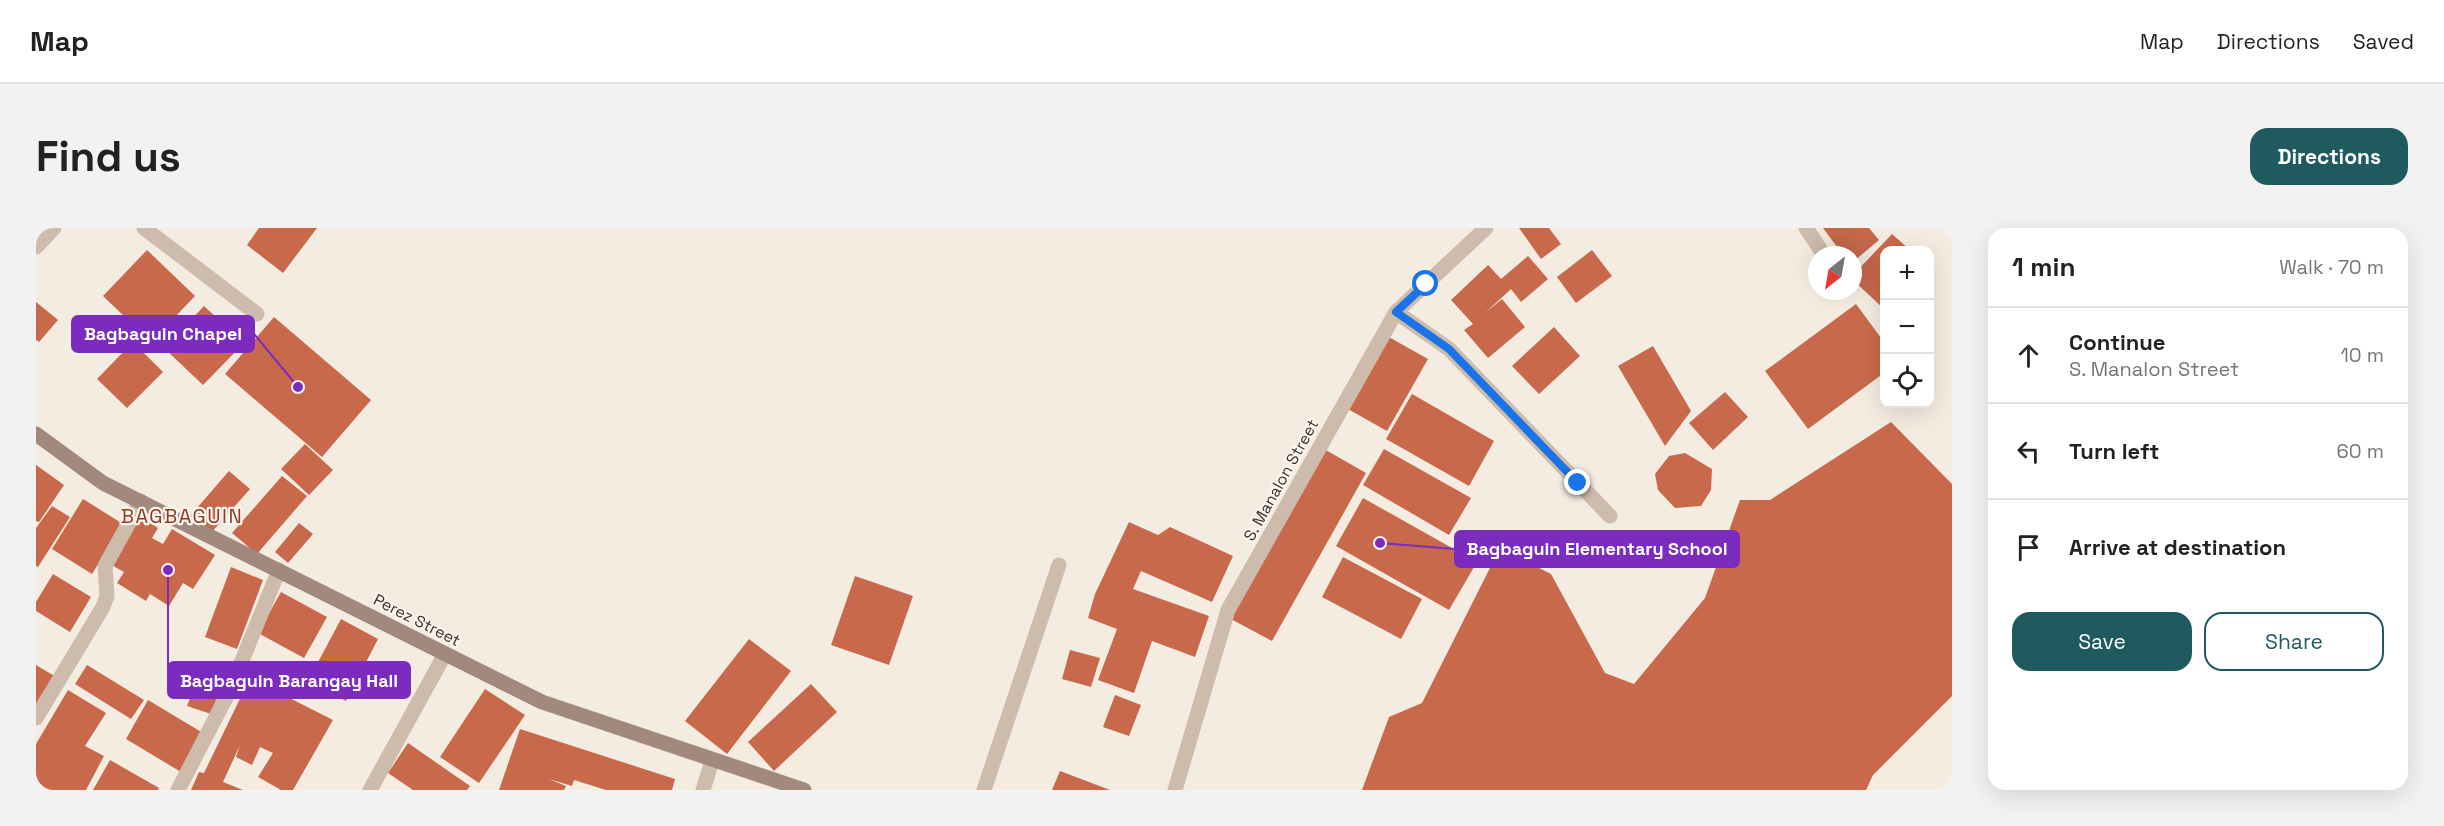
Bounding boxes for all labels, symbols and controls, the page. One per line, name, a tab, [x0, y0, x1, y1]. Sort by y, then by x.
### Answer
text: Map	[30, 23, 89, 59]
text: Map	[2140, 28, 2184, 55]
text: Directions	[2217, 28, 2320, 55]
text: Saved	[2353, 28, 2414, 55]
button: Directions	[2250, 128, 2408, 185]
text: Find us	[36, 130, 181, 183]
north arrow	[1808, 246, 1862, 300]
map controls	[1880, 246, 1934, 408]
button: +	[1880, 246, 1934, 300]
text: 1 min	[2012, 250, 2076, 284]
text: Walk · 70 m	[2279, 254, 2384, 280]
route start	[1412, 270, 1438, 296]
button: −	[1880, 300, 1934, 354]
callout: Bagbaguin Chapel	[72, 316, 254, 352]
text: Bagbaguin Chapel	[84, 322, 242, 345]
text: Continue	[2069, 328, 2165, 356]
icon: ahead	[2012, 339, 2045, 372]
text: 10 m	[2340, 342, 2384, 368]
button: locate	[1880, 354, 1934, 408]
text: S. Manalon Street	[2069, 356, 2239, 382]
street label: S. Manalon Street	[1239, 415, 1323, 545]
icon: left	[2012, 435, 2045, 468]
text: Turn left	[2069, 437, 2159, 465]
text: 60 m	[2337, 438, 2384, 464]
route end	[1564, 469, 1590, 495]
district label: BAGBAGUIN	[121, 503, 243, 529]
callout: Bagbaguin Elementary School	[1455, 531, 1739, 567]
icon: arrive	[2012, 531, 2045, 564]
text: Arrive at destination	[2069, 533, 2286, 561]
text: Bagbaguin Elementary School	[1467, 537, 1727, 560]
street label: Perez Street	[370, 589, 464, 651]
button: Save	[2012, 612, 2192, 671]
button: Share	[2204, 612, 2384, 671]
callout: Bagbaguin Barangay Hall	[168, 662, 410, 698]
text: Bagbaguin Barangay Hall	[180, 669, 398, 692]

